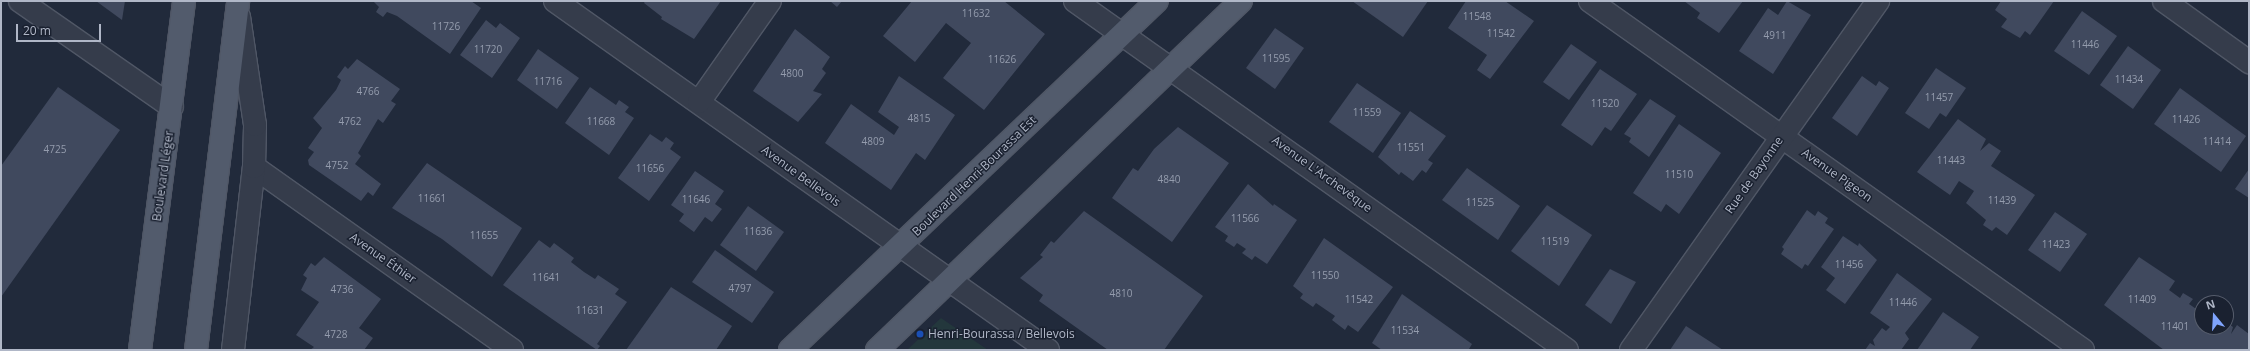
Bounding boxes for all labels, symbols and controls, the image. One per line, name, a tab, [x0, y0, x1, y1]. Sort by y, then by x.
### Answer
house number: 11632	[962, 8, 990, 20]
house number: 11548	[1463, 11, 1491, 23]
scale bar	[18, 16, 103, 42]
house number: 11726	[432, 21, 460, 33]
text: 20 m	[23, 22, 51, 39]
house number: 11542	[1487, 28, 1515, 40]
house number: 4911	[1764, 30, 1786, 42]
house number: 11446	[2071, 39, 2099, 51]
house number: 11720	[474, 44, 502, 56]
house number: 11595	[1262, 53, 1290, 65]
house number: 11626	[988, 54, 1016, 66]
house number: 4800	[781, 68, 803, 80]
house number: 11434	[2115, 74, 2143, 86]
house number: 11716	[534, 76, 562, 88]
house number: 4766	[357, 86, 379, 98]
house number: 11457	[1925, 92, 1953, 104]
house number: 11520	[1591, 98, 1619, 110]
house number: 11559	[1353, 107, 1381, 119]
house number: 4815	[908, 113, 930, 125]
street label: Boulevard Henri-Bourassa Est	[909, 113, 1039, 239]
house number: 11426	[2172, 114, 2200, 126]
house number: 4762	[339, 116, 361, 128]
house number: 11668	[587, 116, 615, 128]
street label: Boulevard Léger	[150, 130, 176, 222]
street label: Avenue L'Archevêque	[1269, 133, 1375, 215]
street label: Rue de Bayonne	[1722, 134, 1786, 216]
house number: 4809	[862, 136, 884, 148]
house number: 11414	[2203, 136, 2231, 148]
house number: 11551	[1397, 142, 1425, 154]
street label: Avenue Bellevois	[759, 143, 843, 209]
house number: 4725	[44, 144, 66, 156]
street label: Avenue Pigeon	[1799, 145, 1875, 205]
house number: 11443	[1937, 155, 1965, 167]
house number: 4752	[326, 160, 348, 172]
house number: 11656	[636, 163, 664, 175]
house number: 11510	[1665, 169, 1693, 181]
house number: 4840	[1158, 174, 1180, 186]
house number: 11661	[418, 193, 446, 205]
house number: 11646	[682, 194, 710, 206]
house number: 11439	[1988, 195, 2016, 207]
house number: 11525	[1466, 197, 1494, 209]
house number: 11566	[1231, 213, 1259, 225]
house number: 11636	[744, 226, 772, 238]
street label: Avenue Éthier	[347, 230, 419, 286]
house number: 11655	[470, 230, 498, 242]
house number: 11519	[1541, 236, 1569, 248]
house number: 11423	[2042, 239, 2070, 251]
house number: 11456	[1835, 259, 1863, 271]
house number: 11550	[1311, 270, 1339, 282]
house number: 11641	[532, 272, 560, 284]
house number: 4797	[729, 283, 751, 295]
house number: 4736	[331, 284, 353, 296]
house number: 4810	[1110, 288, 1132, 300]
house number: 11542	[1345, 294, 1373, 306]
house number: 11409	[2128, 294, 2156, 306]
north arrow	[2194, 295, 2234, 335]
text: N	[2204, 296, 2217, 313]
house number: 11446	[1889, 297, 1917, 309]
house number: 11631	[576, 305, 604, 317]
house number: 11401	[2161, 321, 2189, 333]
house number: 11534	[1391, 325, 1419, 337]
place label: Henri-Bourassa / Bellevois	[928, 327, 1075, 341]
house number: 4728	[325, 329, 347, 341]
marker: Henri-Bourassa / Bellevois	[915, 329, 925, 339]

